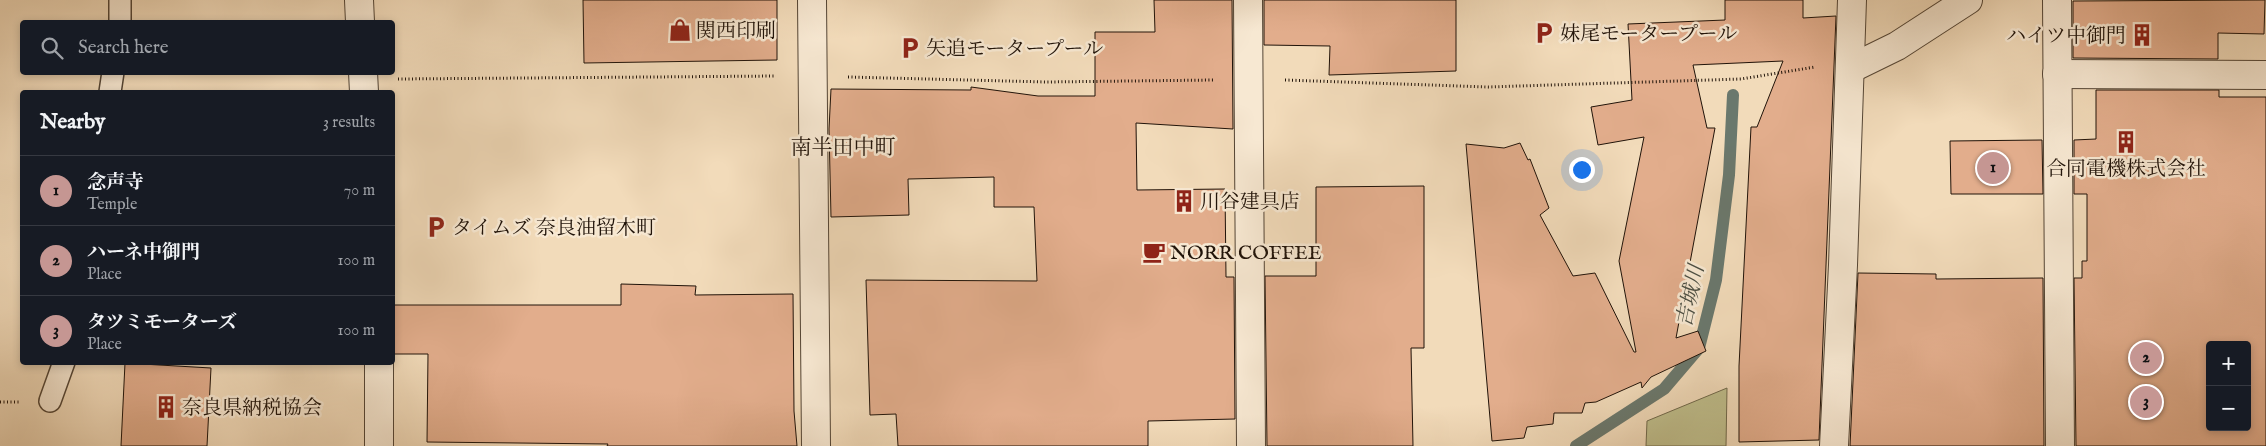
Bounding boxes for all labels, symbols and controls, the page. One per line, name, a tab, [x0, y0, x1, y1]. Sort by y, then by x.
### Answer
shop icon: 関西印刷	[667, 17, 693, 43]
place label: 関西印刷	[696, 19, 776, 44]
search box	[20, 20, 395, 75]
parking icon: 妹尾モータープール	[1531, 20, 1557, 46]
place label: 妹尾モータープール	[1560, 22, 1737, 47]
building icon: ハイツ中御門	[2129, 22, 2155, 48]
place label: ハイツ中御門	[2006, 24, 2126, 49]
icon: search	[38, 34, 66, 62]
parking icon: 矢追モータープール	[897, 35, 923, 61]
text: Search here	[78, 36, 169, 60]
place label: 矢追モータープール	[926, 37, 1103, 62]
text: Nearby	[40, 109, 105, 136]
text: 3 results	[323, 113, 375, 133]
building icon: 合同電機株式会社	[2113, 129, 2139, 155]
district label: 南半田中町	[791, 135, 896, 162]
pin: 1	[1977, 149, 2009, 187]
your location	[1569, 157, 1595, 183]
place label: 合同電機株式会社	[2046, 157, 2206, 182]
text: 念声寺	[87, 171, 144, 195]
text: 1	[53, 181, 59, 201]
text: 70 m	[344, 181, 375, 201]
building icon: 川谷建具店	[1171, 188, 1197, 214]
place label: 川谷建具店	[1200, 190, 1300, 215]
text: Temple	[87, 195, 137, 215]
parking icon: タイムズ 奈良油留木町	[423, 214, 449, 240]
place label: タイムズ 奈良油留木町	[452, 216, 656, 241]
cafe icon: NORR COFFEE	[1141, 239, 1167, 265]
text: ハーネ中御門	[87, 241, 200, 265]
place label: NORR COFFEE	[1170, 241, 1322, 266]
text: 2	[52, 251, 60, 271]
text: 100 m	[338, 251, 375, 271]
water label: 吉城川	[1672, 261, 1712, 330]
text: Place	[87, 265, 122, 285]
text: タツミモーターズ	[87, 311, 237, 335]
text: 3	[53, 321, 59, 341]
text: 100 m	[338, 321, 375, 341]
text: Place	[87, 335, 122, 355]
pin: 2	[2130, 339, 2162, 377]
map controls	[2206, 341, 2251, 431]
button: +	[2206, 341, 2251, 386]
pin: 3	[2130, 383, 2162, 421]
button: −	[2206, 386, 2251, 431]
building icon: 奈良県納税協会	[153, 394, 179, 420]
place label: 奈良県納税協会	[182, 396, 322, 421]

